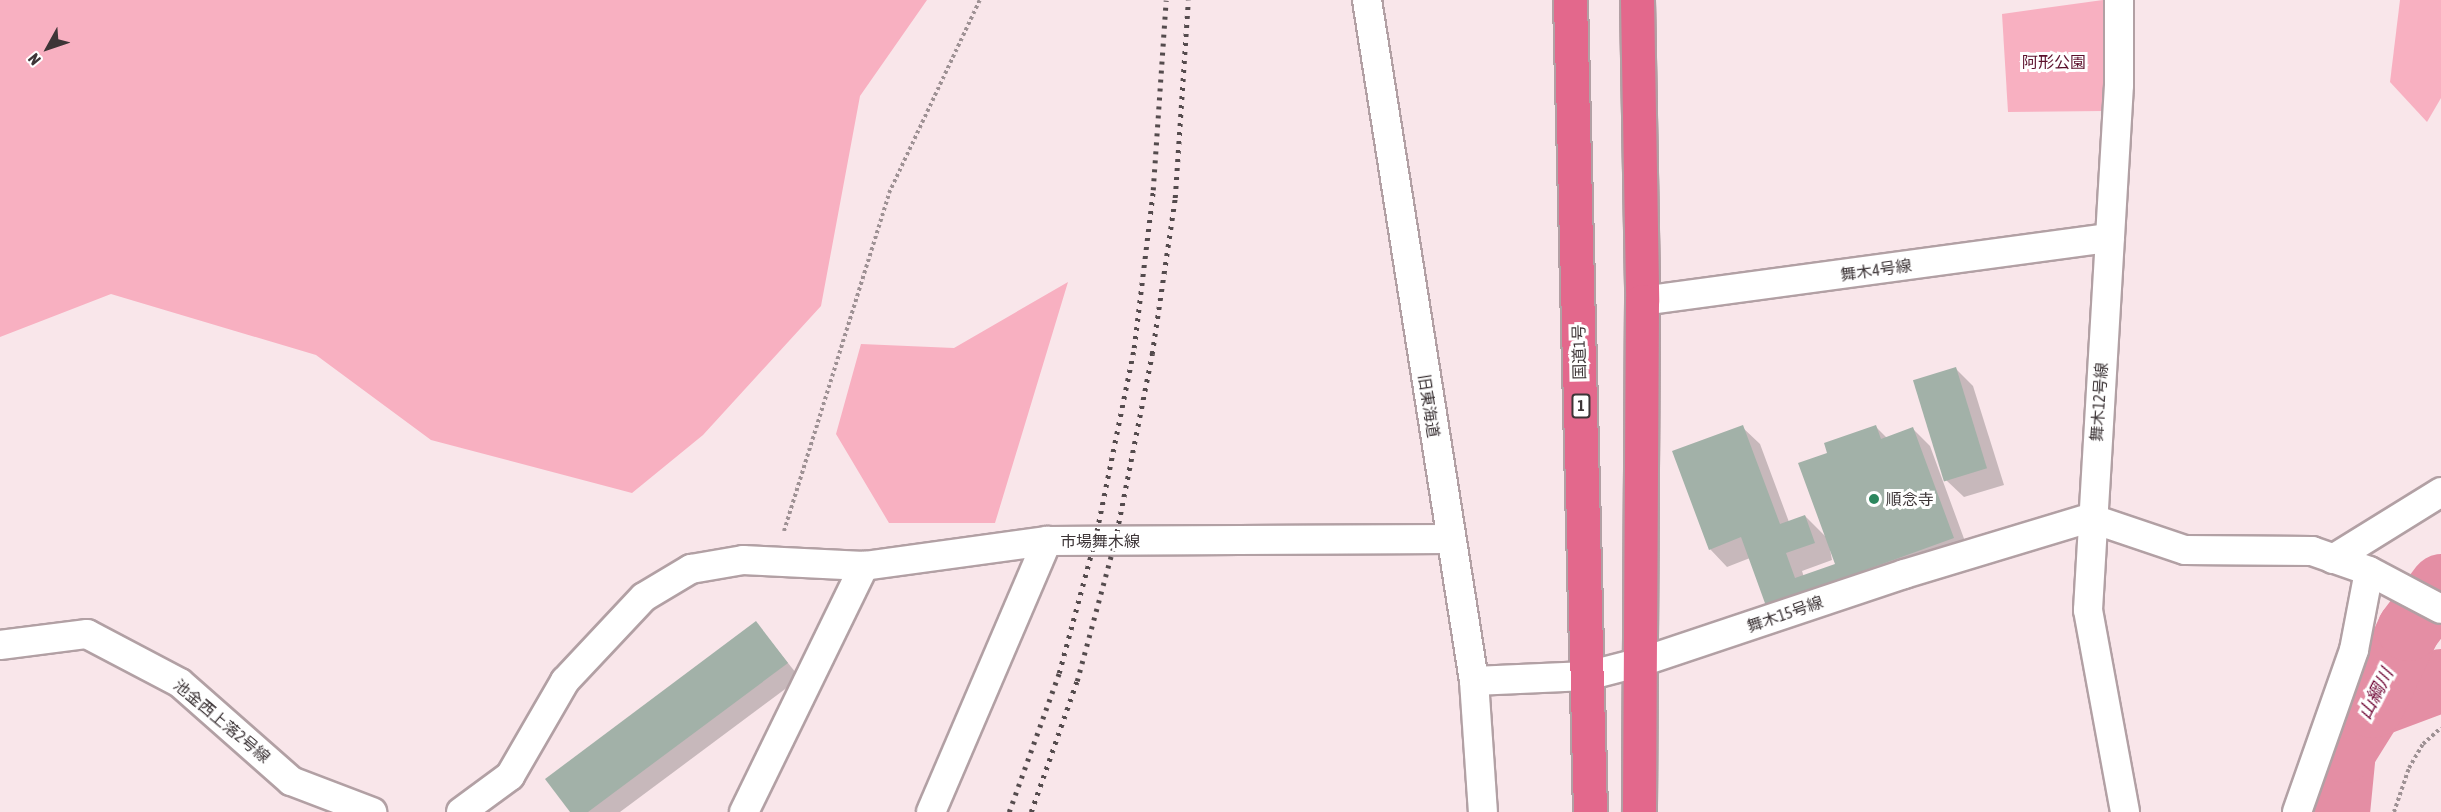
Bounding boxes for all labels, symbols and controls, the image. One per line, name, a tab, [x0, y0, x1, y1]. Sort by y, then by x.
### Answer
north arrow	[18, 18, 78, 78]
text: N	[24, 50, 44, 69]
park label: 阿形公園	[2022, 52, 2086, 72]
street label: 舞木4号線	[1839, 256, 1913, 284]
street label: 国道1号	[1569, 324, 1589, 380]
street label: 舞木12号線	[2087, 362, 2111, 442]
street label: 旧東海道	[1415, 373, 1443, 439]
road number: 1	[1570, 394, 1592, 418]
place label: 順念寺	[1886, 489, 1934, 509]
marker: 順念寺	[1867, 492, 1881, 506]
street label: 市場舞木線	[1060, 531, 1140, 551]
street label: 舞木15号線	[1745, 592, 1825, 636]
water label: 山綱川	[2354, 665, 2398, 723]
street label: 池金西上落2号線	[170, 675, 274, 767]

